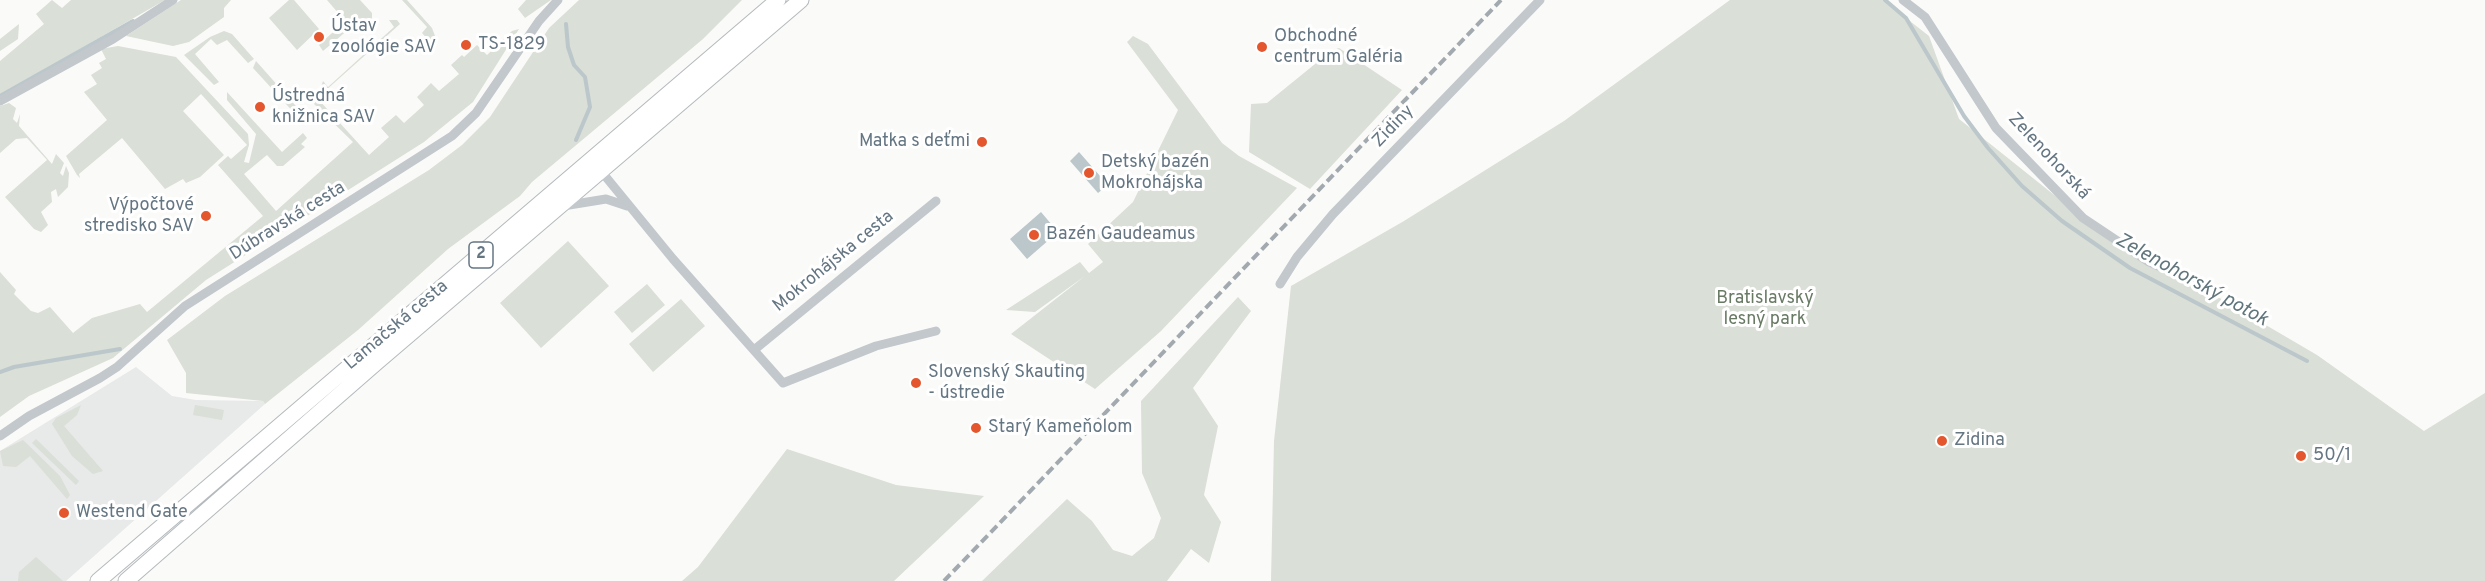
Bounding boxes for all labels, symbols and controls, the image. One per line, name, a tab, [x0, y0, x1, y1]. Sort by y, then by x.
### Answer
place label: Ústav zoológie SAV	[331, 16, 436, 58]
place label: Obchodné centrum Galéria	[1274, 26, 1403, 68]
marker: Ústav zoológie SAV	[312, 30, 326, 44]
place label: TS-1829	[478, 34, 545, 56]
marker: TS-1829	[459, 38, 473, 52]
marker: Obchodné centrum Galéria	[1255, 40, 1269, 54]
place label: Ústredná knižnica SAV	[272, 86, 375, 128]
marker: Ústredná knižnica SAV	[253, 100, 267, 114]
street label: Zidiny	[1369, 101, 1419, 153]
street label: Zelenohorská	[2002, 109, 2094, 205]
place label: Matka s deťmi	[859, 131, 970, 153]
marker: Matka s deťmi	[975, 135, 989, 149]
place label: Detský bazén Mokrohájska	[1101, 152, 1209, 195]
marker: Detský bazén Mokrohájska	[1082, 166, 1096, 180]
street label: Dúbravská cesta	[226, 178, 350, 266]
place label: Výpočtové stredisko SAV	[84, 195, 194, 238]
street label: Mokrohájska cesta	[769, 207, 899, 317]
marker: Výpočtové stredisko SAV	[199, 209, 213, 223]
place label: Bazén Gaudeamus	[1046, 224, 1196, 246]
marker: Bazén Gaudeamus	[1027, 228, 1041, 242]
water label: Zelenohorský potok	[2110, 229, 2272, 333]
road number: 2	[469, 242, 493, 268]
street label: Lamačská cesta	[341, 276, 453, 376]
park label: Bratislavský lesný park	[1716, 288, 1814, 330]
place label: Slovenský Skauting - ústredie	[928, 362, 1085, 404]
marker: Slovenský Skauting - ústredie	[909, 376, 923, 390]
place label: Starý Kameňolom	[988, 417, 1132, 439]
marker: Starý Kameňolom	[969, 421, 983, 435]
place label: Zidina	[1954, 430, 2005, 452]
marker: Zidina	[1935, 434, 1949, 448]
place label: 50/1	[2313, 445, 2351, 467]
marker: 50/1	[2294, 449, 2308, 463]
place label: Westend Gate	[76, 502, 188, 524]
marker: Westend Gate	[57, 506, 71, 520]

